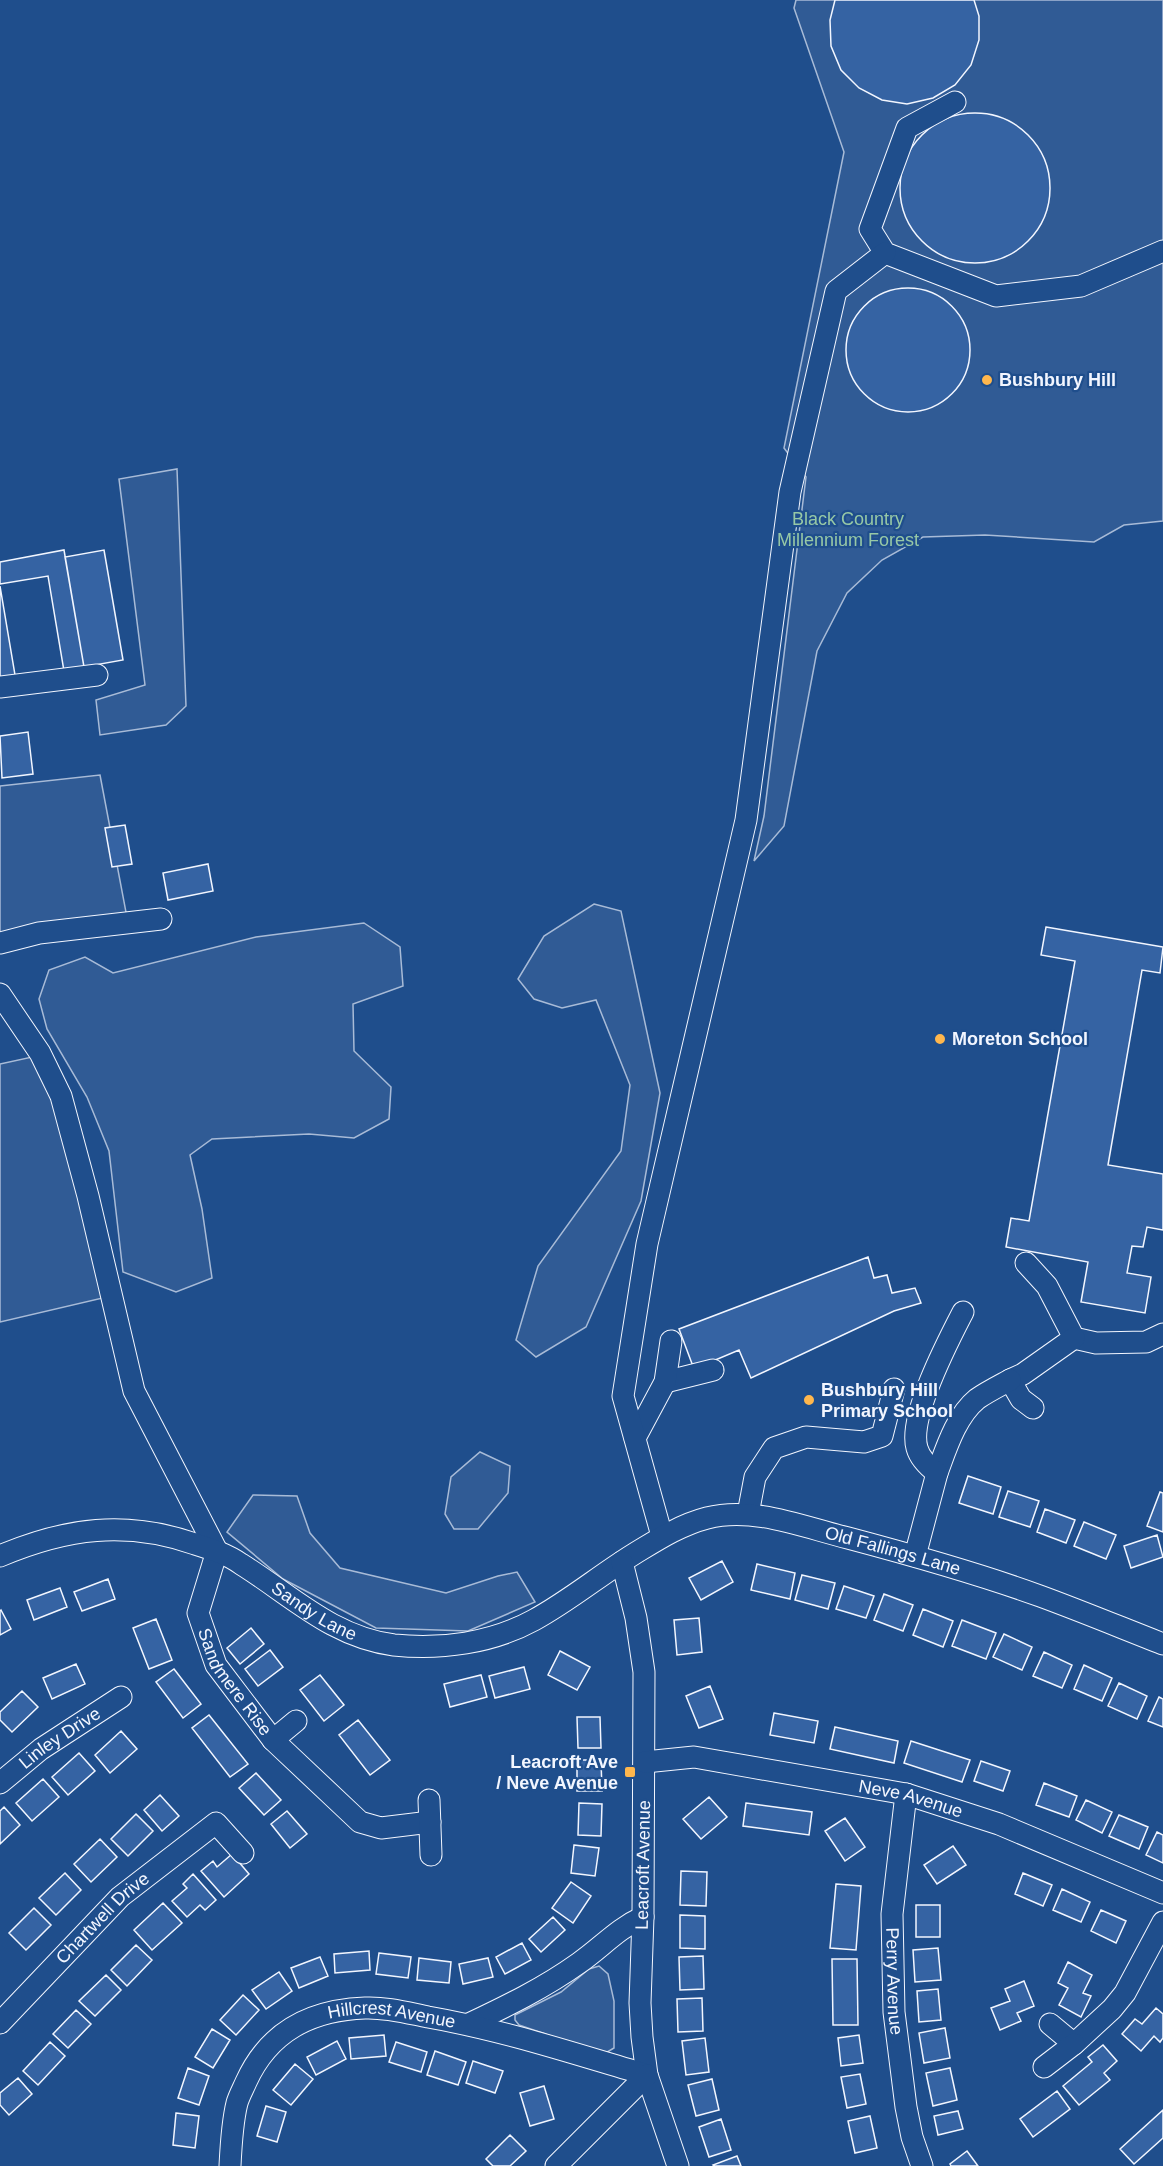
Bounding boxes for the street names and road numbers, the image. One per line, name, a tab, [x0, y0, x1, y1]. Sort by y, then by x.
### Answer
street label: Old Fallings Lane	[823, 1522, 963, 1579]
street label: Sandy Lane	[268, 1578, 360, 1645]
street label: Sandmere Rise	[194, 1626, 276, 1739]
street label: Linley Drive	[15, 1703, 104, 1773]
street label: Neve Avenue	[857, 1776, 965, 1822]
street label: Leacroft Avenue	[632, 1800, 654, 1930]
street label: Chartwell Drive	[52, 1868, 153, 1968]
street label: Perry Avenue	[882, 1927, 907, 2036]
street label: Hillcrest Avenue	[326, 1998, 457, 2032]

